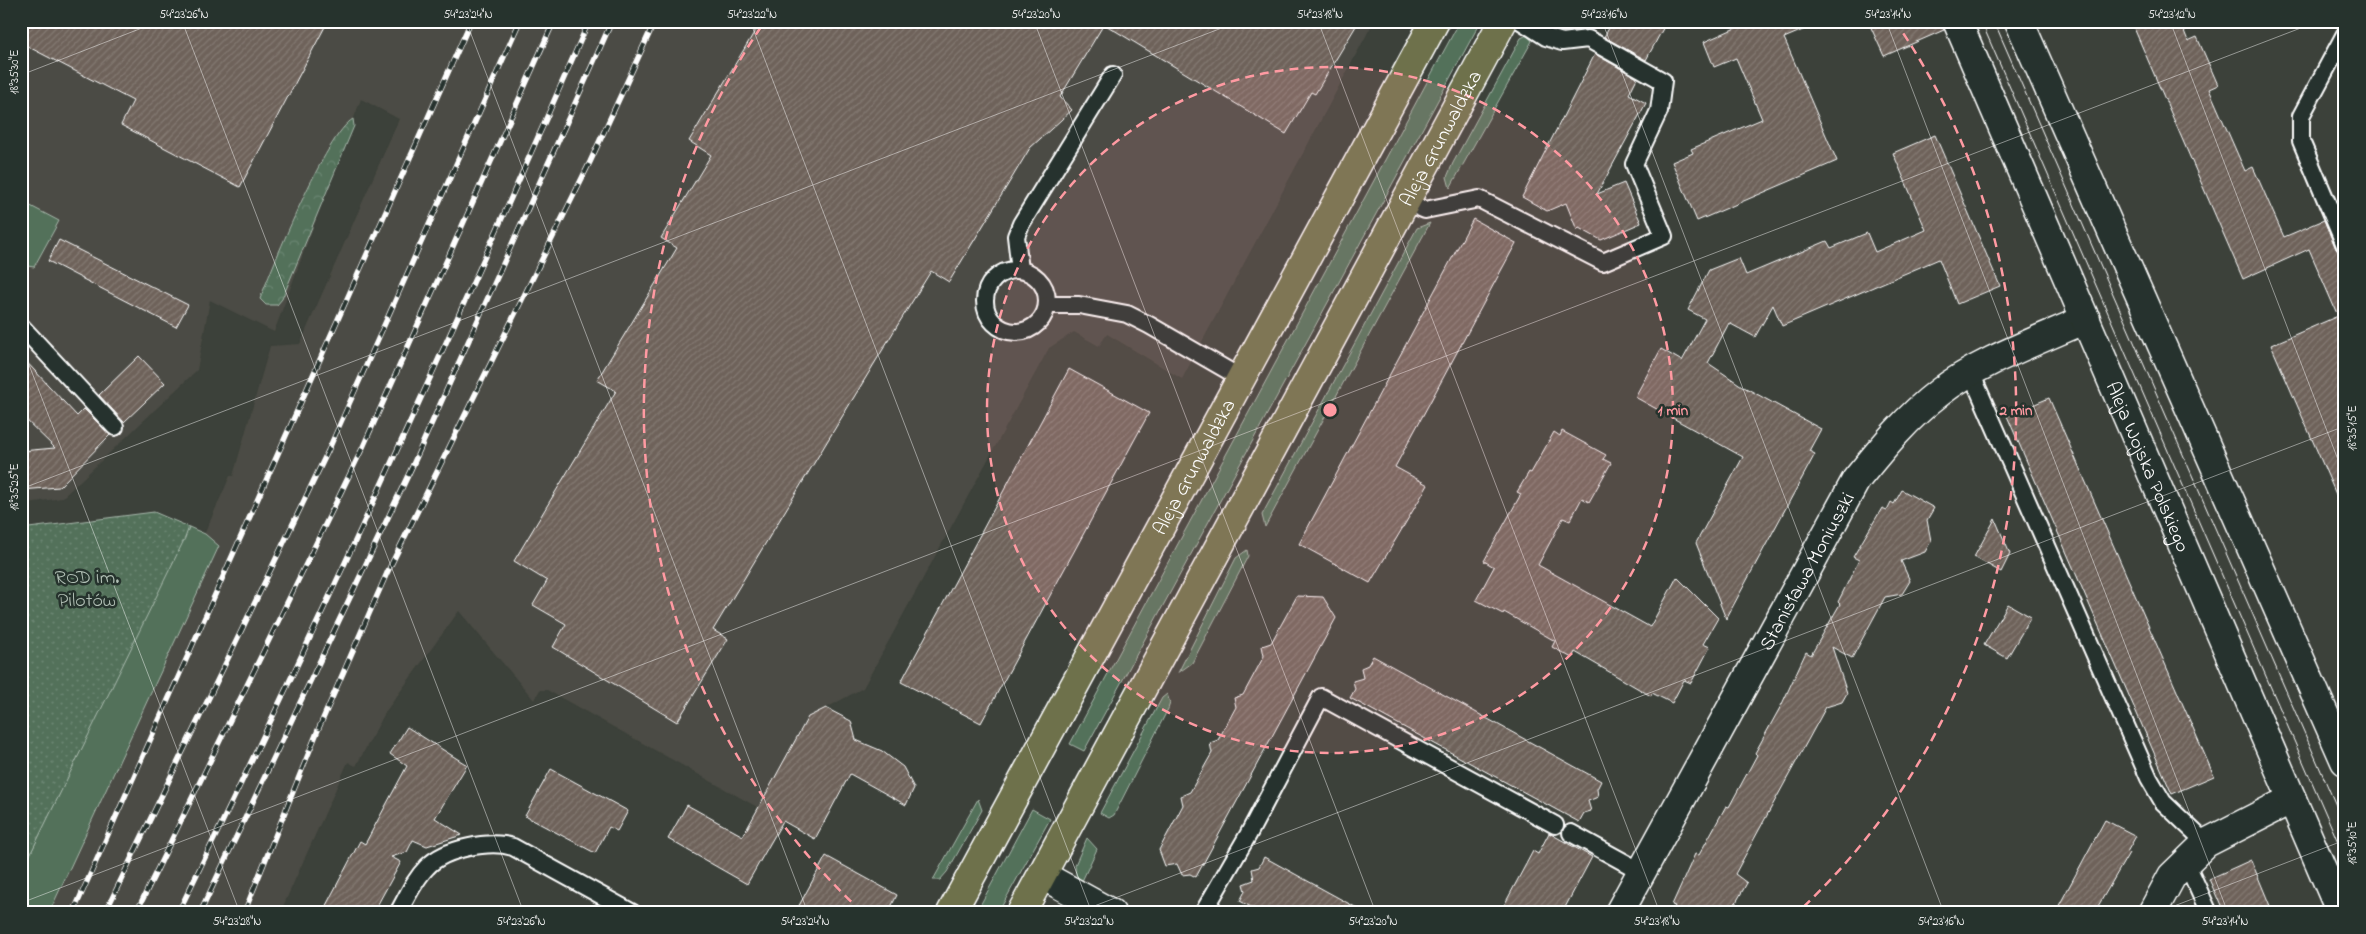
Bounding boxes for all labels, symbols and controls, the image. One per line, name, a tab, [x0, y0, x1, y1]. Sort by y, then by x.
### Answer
text: 54°23'26"N	[159, 6, 209, 24]
text: 54°23'24"N	[443, 6, 493, 24]
text: 54°23'22"N	[727, 6, 777, 24]
text: 54°23'20"N	[1011, 6, 1061, 24]
text: 54°23'18"N	[1297, 6, 1343, 24]
text: 54°23'16"N	[1580, 6, 1628, 24]
text: 54°23'14"N	[1865, 6, 1911, 24]
text: 54°23'12"N	[2148, 6, 2196, 24]
text: 18°35'30"E	[6, 50, 24, 94]
street label: Aleja Grunwaldzka	[1393, 66, 1491, 212]
street label: Aleja Wojska Polskiego	[2097, 378, 2196, 557]
street label: Aleja Grunwaldzka	[1147, 394, 1244, 541]
text: 1 min	[1658, 400, 1689, 422]
text: 2 min	[1999, 400, 2033, 422]
centre of rings	[1321, 401, 1339, 419]
text: 18°35'15"E	[2344, 405, 2362, 451]
text: 18°35'25"E	[6, 463, 24, 511]
street label: Stanisława Moniuszki	[1753, 488, 1864, 657]
park label: ROD im. Pilotów	[55, 564, 119, 616]
text: 18°35'10"E	[2344, 821, 2362, 865]
text: 54°23'28"N	[213, 913, 261, 931]
text: 54°23'26"N	[496, 913, 546, 931]
text: 54°23'24"N	[780, 913, 830, 931]
text: 54°23'22"N	[1064, 913, 1114, 931]
text: 54°23'20"N	[1348, 913, 1398, 931]
text: 54°23'18"N	[1634, 913, 1680, 931]
text: 54°23'16"N	[1917, 913, 1965, 931]
text: 54°23'14"N	[2202, 913, 2248, 931]

